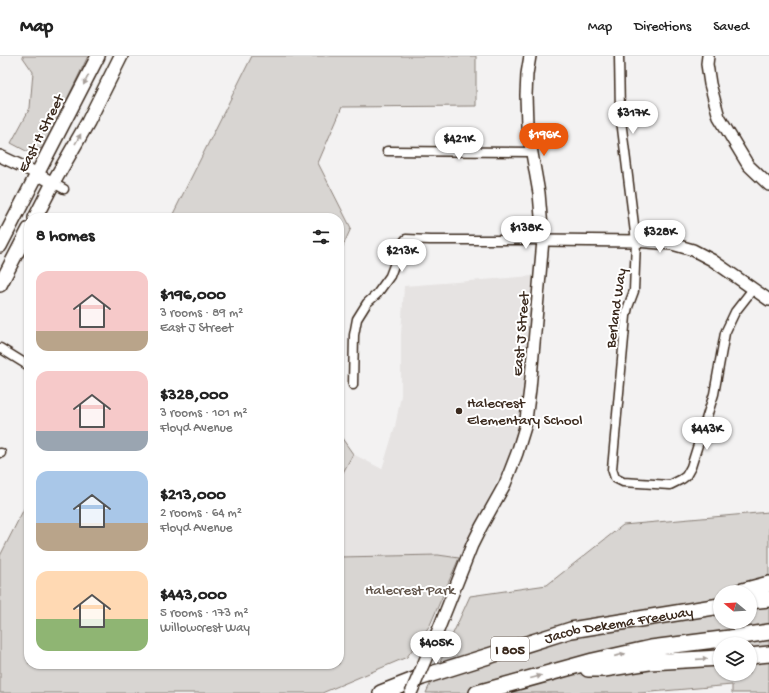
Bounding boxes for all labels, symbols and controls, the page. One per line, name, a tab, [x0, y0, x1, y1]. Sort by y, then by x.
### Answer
text: Map	[20, 16, 53, 39]
text: Map	[588, 19, 612, 36]
text: Directions	[634, 19, 691, 36]
text: Saved	[713, 19, 749, 36]
one-way arrow	[83, 74, 89, 85]
street label: East H Street	[14, 90, 70, 176]
pin: $317K	[605, 101, 661, 135]
text: $317K	[617, 106, 649, 121]
pin: $196K	[516, 123, 572, 157]
pin: $421K	[431, 127, 487, 161]
text: $196K	[528, 128, 560, 143]
text: $421K	[444, 132, 474, 147]
one-way arrow	[74, 133, 81, 145]
pin: $138K	[498, 216, 554, 250]
pin: $328K	[632, 220, 688, 254]
text: $138K	[510, 221, 542, 236]
text: $328K	[643, 225, 677, 240]
icon: filters	[310, 226, 332, 248]
text: 8 homes	[36, 227, 94, 247]
pin: $213K	[374, 239, 430, 273]
text: $213K	[386, 244, 418, 259]
street label: Berland Way	[602, 267, 632, 350]
text: $196,000	[160, 286, 226, 306]
icon: home	[68, 287, 116, 335]
street label: East J Street	[509, 290, 535, 377]
text: 3 rooms · 89 m²	[160, 306, 243, 321]
text: East J Street	[160, 321, 233, 336]
text: $328,000	[160, 386, 228, 406]
icon: home	[68, 387, 116, 435]
place label: Halecrest Elementary School	[467, 395, 583, 430]
text: 3 rooms · 101 m²	[160, 406, 248, 421]
marker: Halecrest Elementary School	[454, 406, 464, 416]
pin: $443K	[679, 417, 735, 451]
text: Floyd Avenue	[160, 421, 232, 436]
text: $443K	[691, 422, 723, 437]
text: $213,000	[160, 486, 226, 506]
icon: home	[68, 487, 116, 535]
text: 2 rooms · 64 m²	[160, 506, 242, 521]
text: Floyd Avenue	[160, 521, 232, 536]
park label: Halecrest Park	[365, 582, 456, 600]
north arrow	[713, 585, 757, 629]
map controls	[713, 585, 757, 681]
text: $443,000	[160, 586, 227, 606]
icon: home	[68, 587, 116, 635]
street label: Jacob Dekema Freeway	[542, 603, 695, 649]
text: 5 rooms · 173 m²	[160, 606, 248, 621]
text: Willowcrest Way	[160, 621, 250, 636]
pin: $405K	[408, 631, 464, 665]
text: $405K	[419, 636, 453, 651]
road number: I 805	[491, 637, 529, 661]
button: layers	[713, 637, 757, 681]
one-way arrow	[614, 651, 626, 657]
one-way arrow	[696, 655, 708, 662]
one-way arrow	[530, 674, 542, 680]

